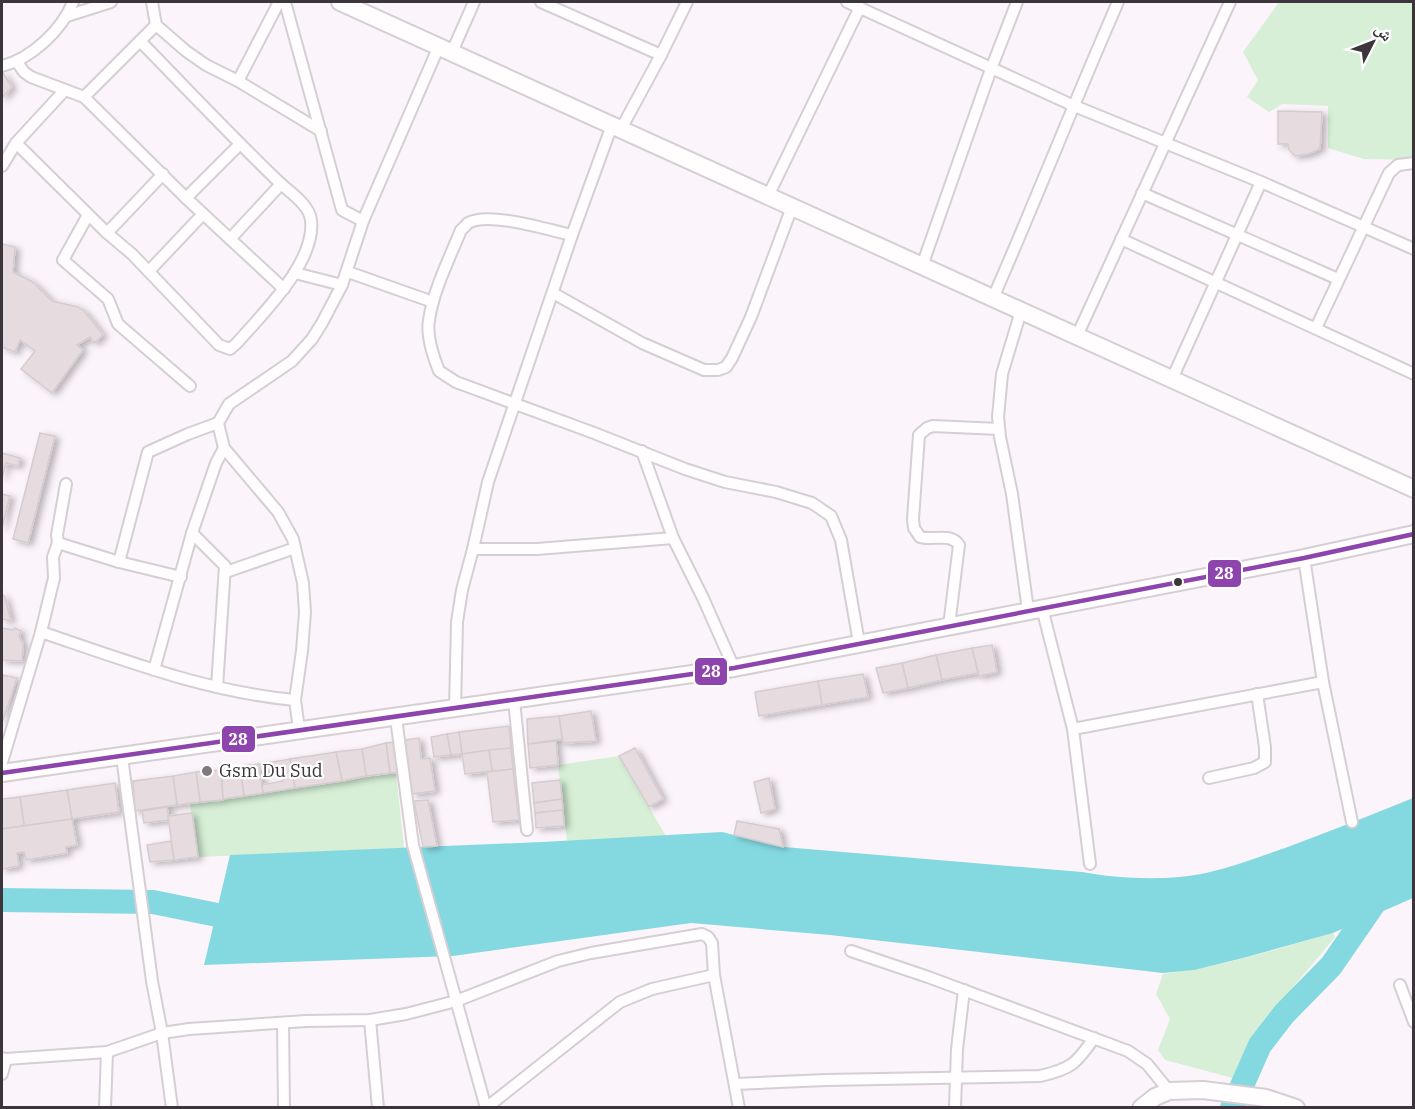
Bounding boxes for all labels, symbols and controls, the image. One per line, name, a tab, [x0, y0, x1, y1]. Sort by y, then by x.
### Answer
north arrow	[1343, 12, 1403, 72]
text: ش	[1371, 19, 1397, 45]
line badge: 28	[1207, 559, 1242, 588]
text: 28	[1214, 563, 1234, 583]
unlabelled marker	[1172, 576, 1184, 588]
line badge: 28	[694, 657, 728, 686]
text: 28	[701, 661, 721, 681]
line badge: 28	[221, 725, 256, 753]
text: 28	[228, 729, 248, 749]
place label: Gsm Du Sud	[219, 759, 323, 782]
marker: Gsm Du Sud	[200, 764, 214, 778]

